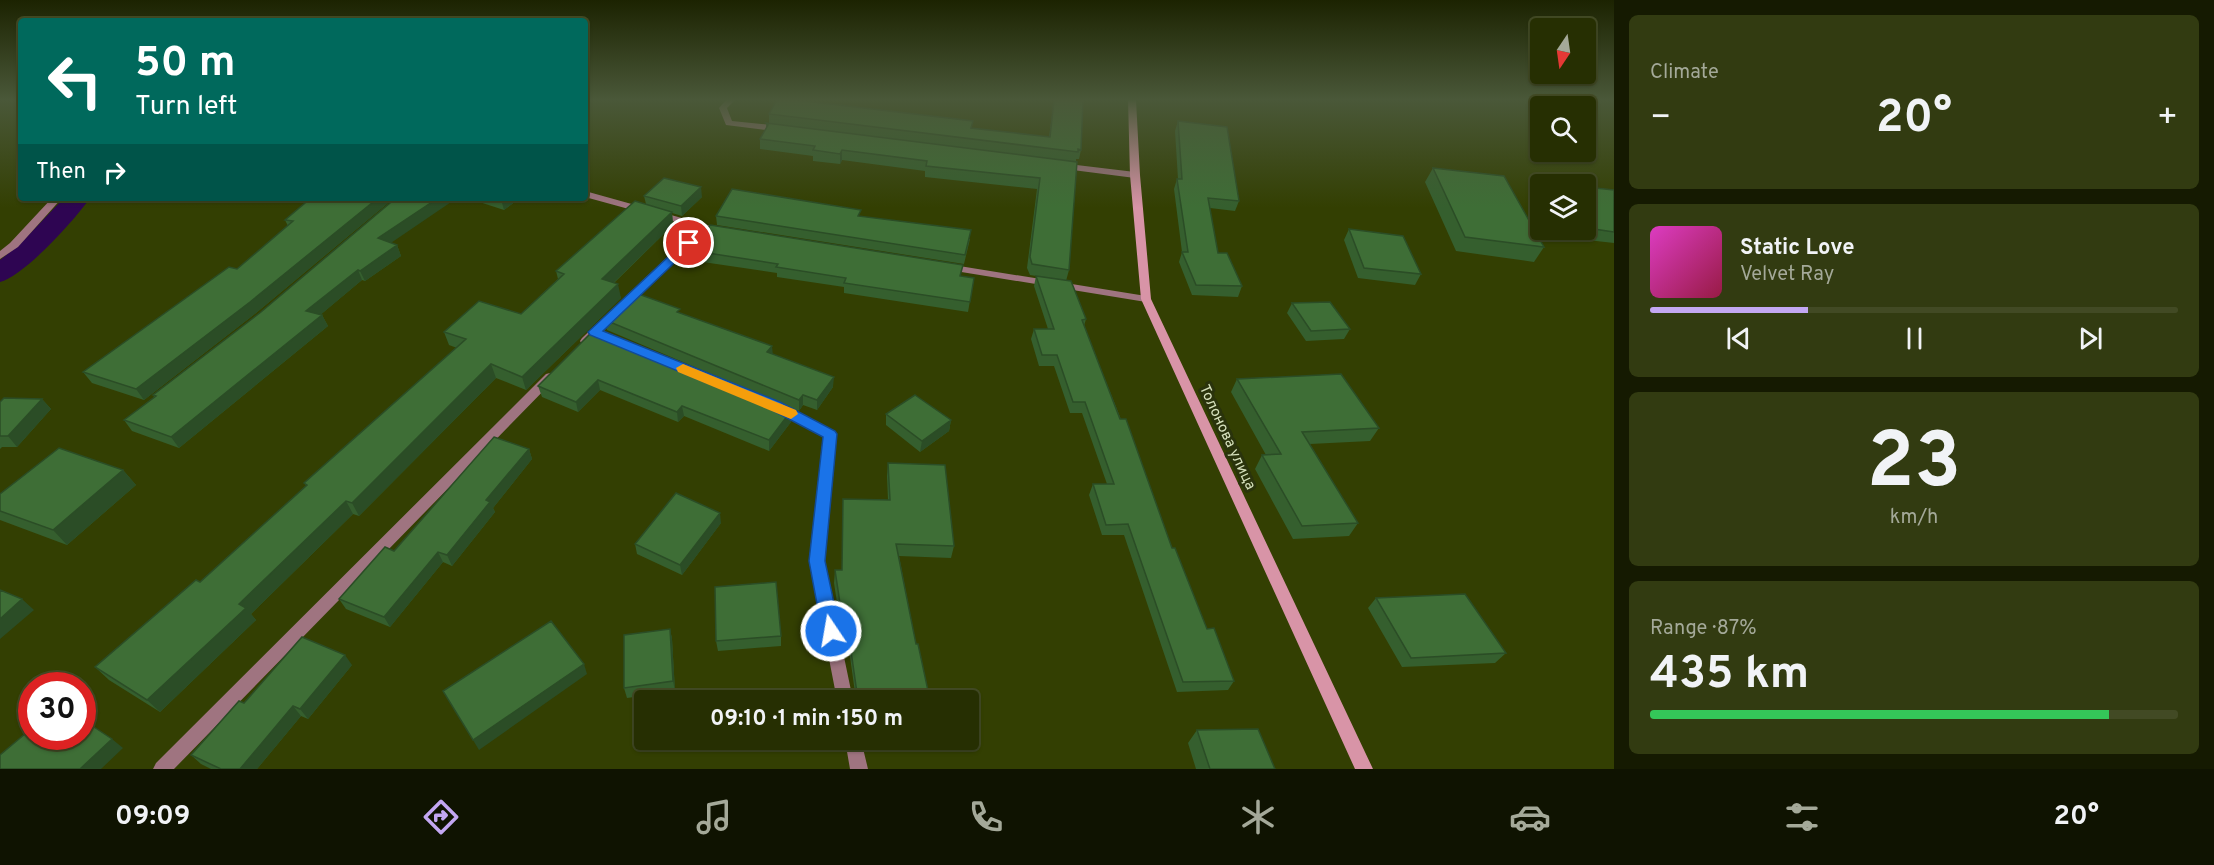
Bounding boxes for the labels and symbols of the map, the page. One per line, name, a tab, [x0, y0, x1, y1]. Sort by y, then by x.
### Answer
north arrow	[1530, 18, 1596, 84]
pin	[663, 217, 714, 268]
street label: Толонова улица	[1194, 382, 1259, 493]
position arrow	[799, 599, 863, 663]
speed limit sign: 30	[18, 672, 96, 750]

